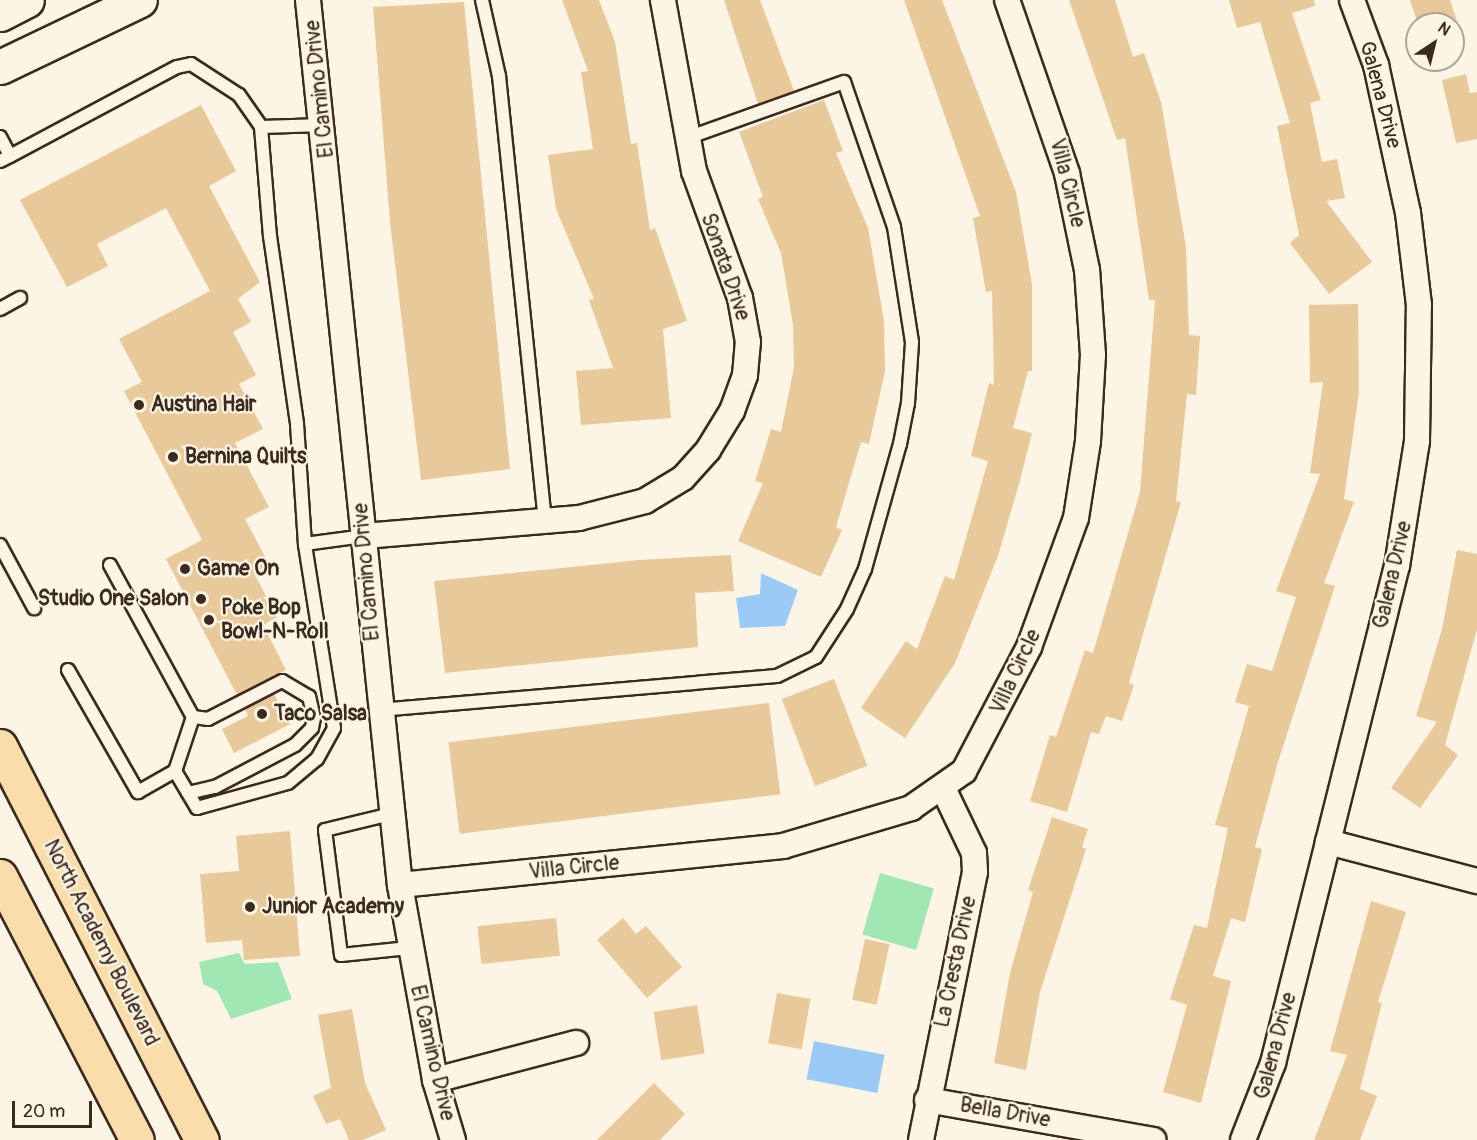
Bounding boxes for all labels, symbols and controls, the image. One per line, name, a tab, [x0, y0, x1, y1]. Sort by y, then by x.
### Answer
north arrow	[1405, 12, 1465, 72]
text: N	[1434, 18, 1454, 40]
street label: El Camino Drive	[300, 19, 340, 159]
street label: Galena Drive	[1354, 39, 1406, 151]
street label: Villa Circle	[1044, 136, 1090, 230]
street label: Sonata Drive	[695, 210, 755, 324]
place label: Austina Hair	[151, 392, 256, 418]
marker: Austina Hair	[132, 398, 146, 412]
place label: Bernina Quilts	[185, 444, 306, 470]
marker: Bernina Quilts	[166, 450, 180, 464]
street label: El Camino Drive	[348, 502, 386, 642]
street label: Galena Drive	[1368, 519, 1418, 631]
place label: Game On	[197, 556, 279, 582]
marker: Game On	[178, 562, 192, 576]
place label: Studio One Salon	[38, 586, 189, 612]
marker: Studio One Salon	[194, 592, 208, 606]
place label: Poke Bop Bowl-N-Roll	[221, 595, 329, 645]
marker: Poke Bop Bowl-N-Roll	[202, 613, 216, 627]
street label: Villa Circle	[985, 626, 1047, 718]
place label: Taco Salsa	[274, 701, 367, 727]
marker: Taco Salsa	[255, 707, 269, 721]
street label: North Academy Boulevard	[38, 836, 164, 1050]
street label: Villa Circle	[528, 851, 620, 885]
place label: Junior Academy	[262, 894, 404, 920]
street label: La Cresta Drive	[930, 894, 982, 1030]
marker: Junior Academy	[243, 900, 257, 914]
street label: El Camino Drive	[404, 983, 460, 1123]
street label: Galena Drive	[1250, 990, 1302, 1102]
scale bar	[15, 1089, 94, 1127]
street label: Bella Drive	[958, 1093, 1052, 1133]
text: 20 m	[23, 1100, 65, 1123]

